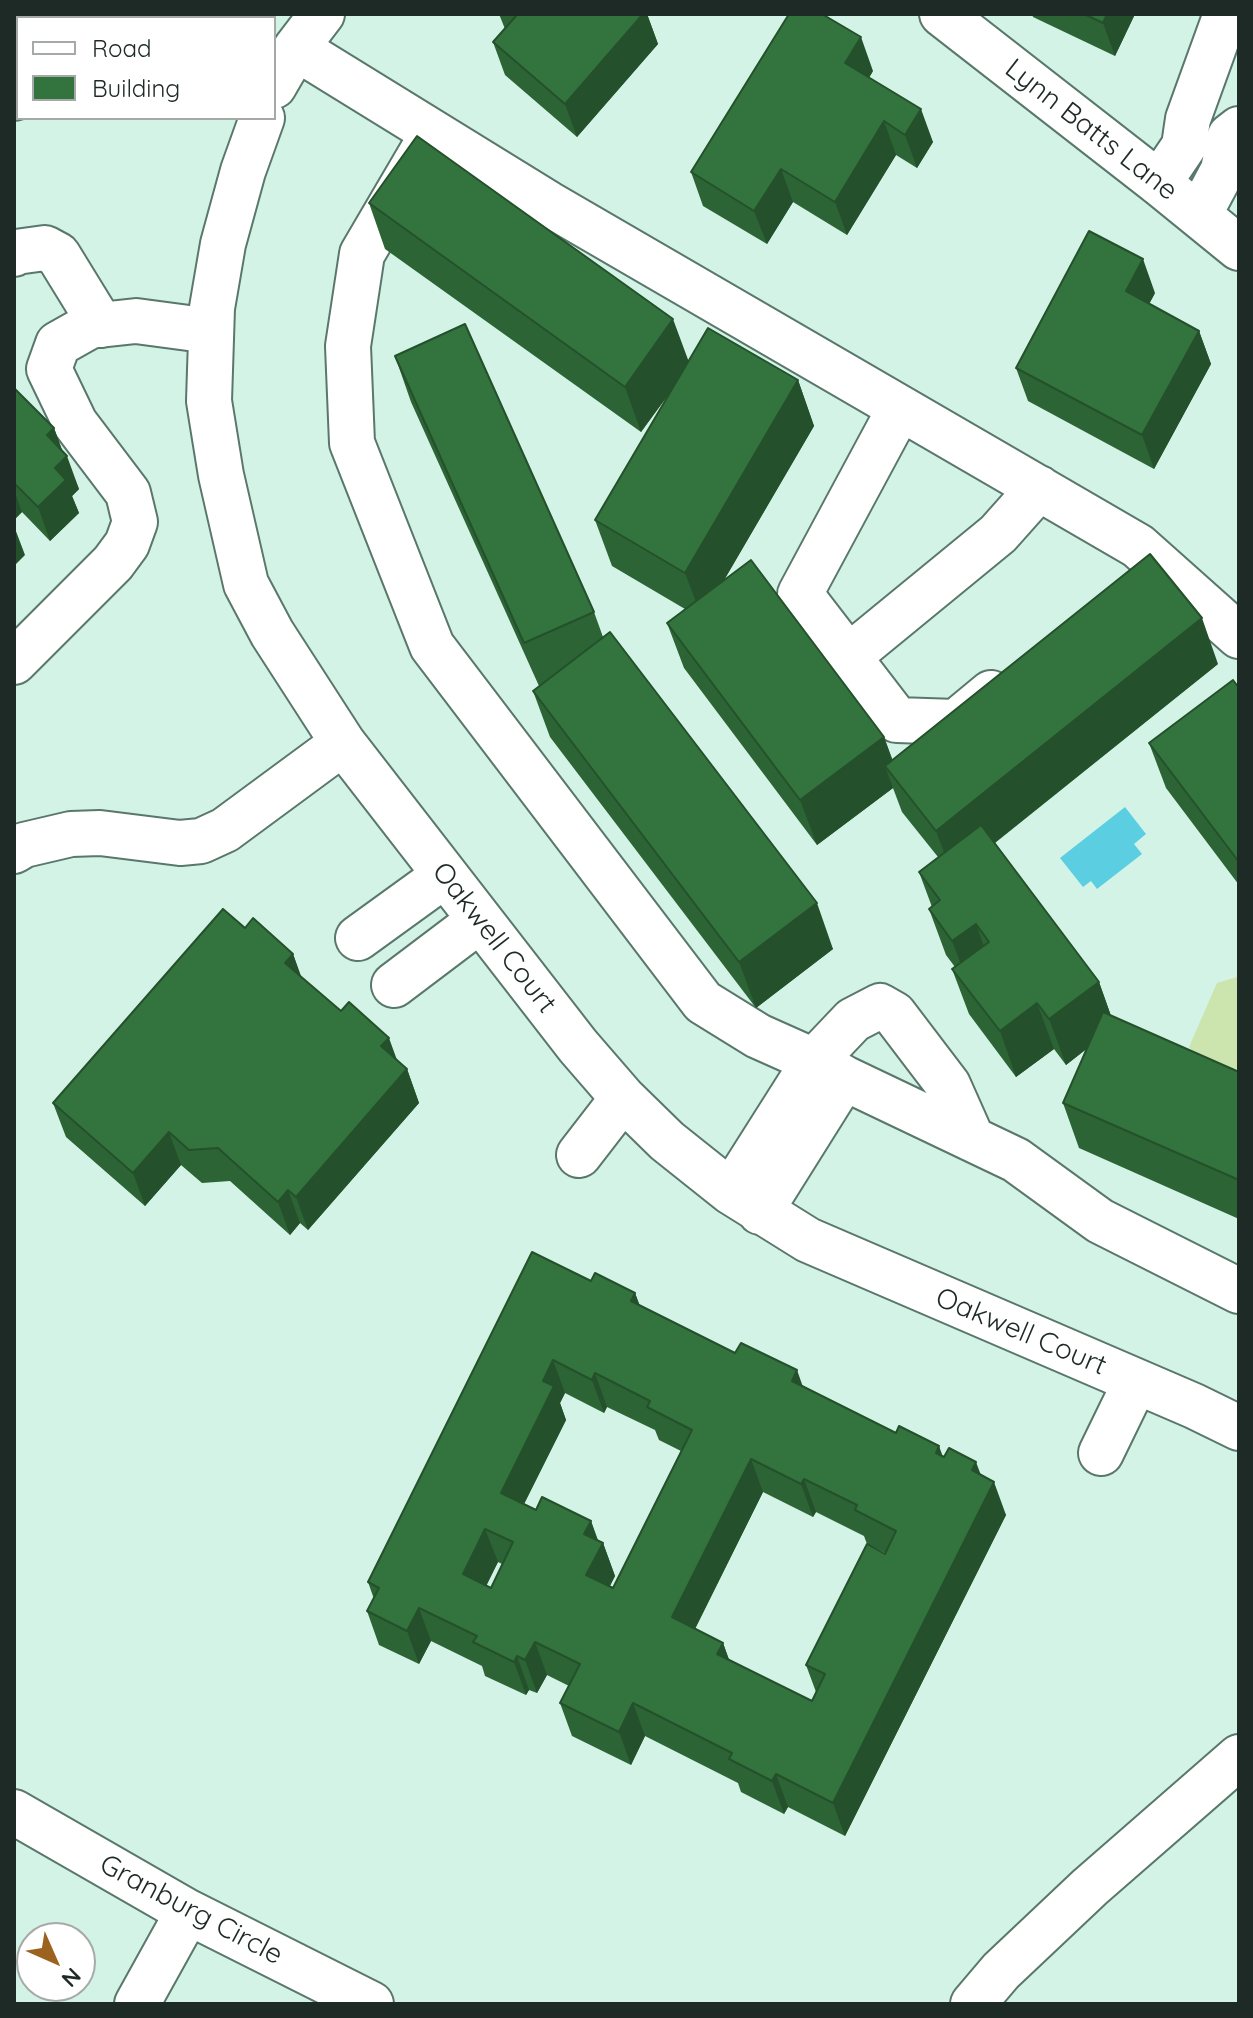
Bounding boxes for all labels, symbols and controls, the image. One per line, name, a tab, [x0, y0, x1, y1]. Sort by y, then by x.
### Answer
legend	[16, 16, 276, 120]
text: Road	[92, 33, 152, 63]
street label: Lynn Batts Lane	[998, 52, 1184, 208]
text: Building	[92, 73, 180, 103]
street label: Oakwell Court	[425, 856, 563, 1020]
street label: Oakwell Court	[931, 1281, 1111, 1383]
street label: Granburg Circle	[94, 1848, 288, 1972]
north arrow	[16, 1922, 96, 2002]
text: N	[56, 1962, 87, 1993]

